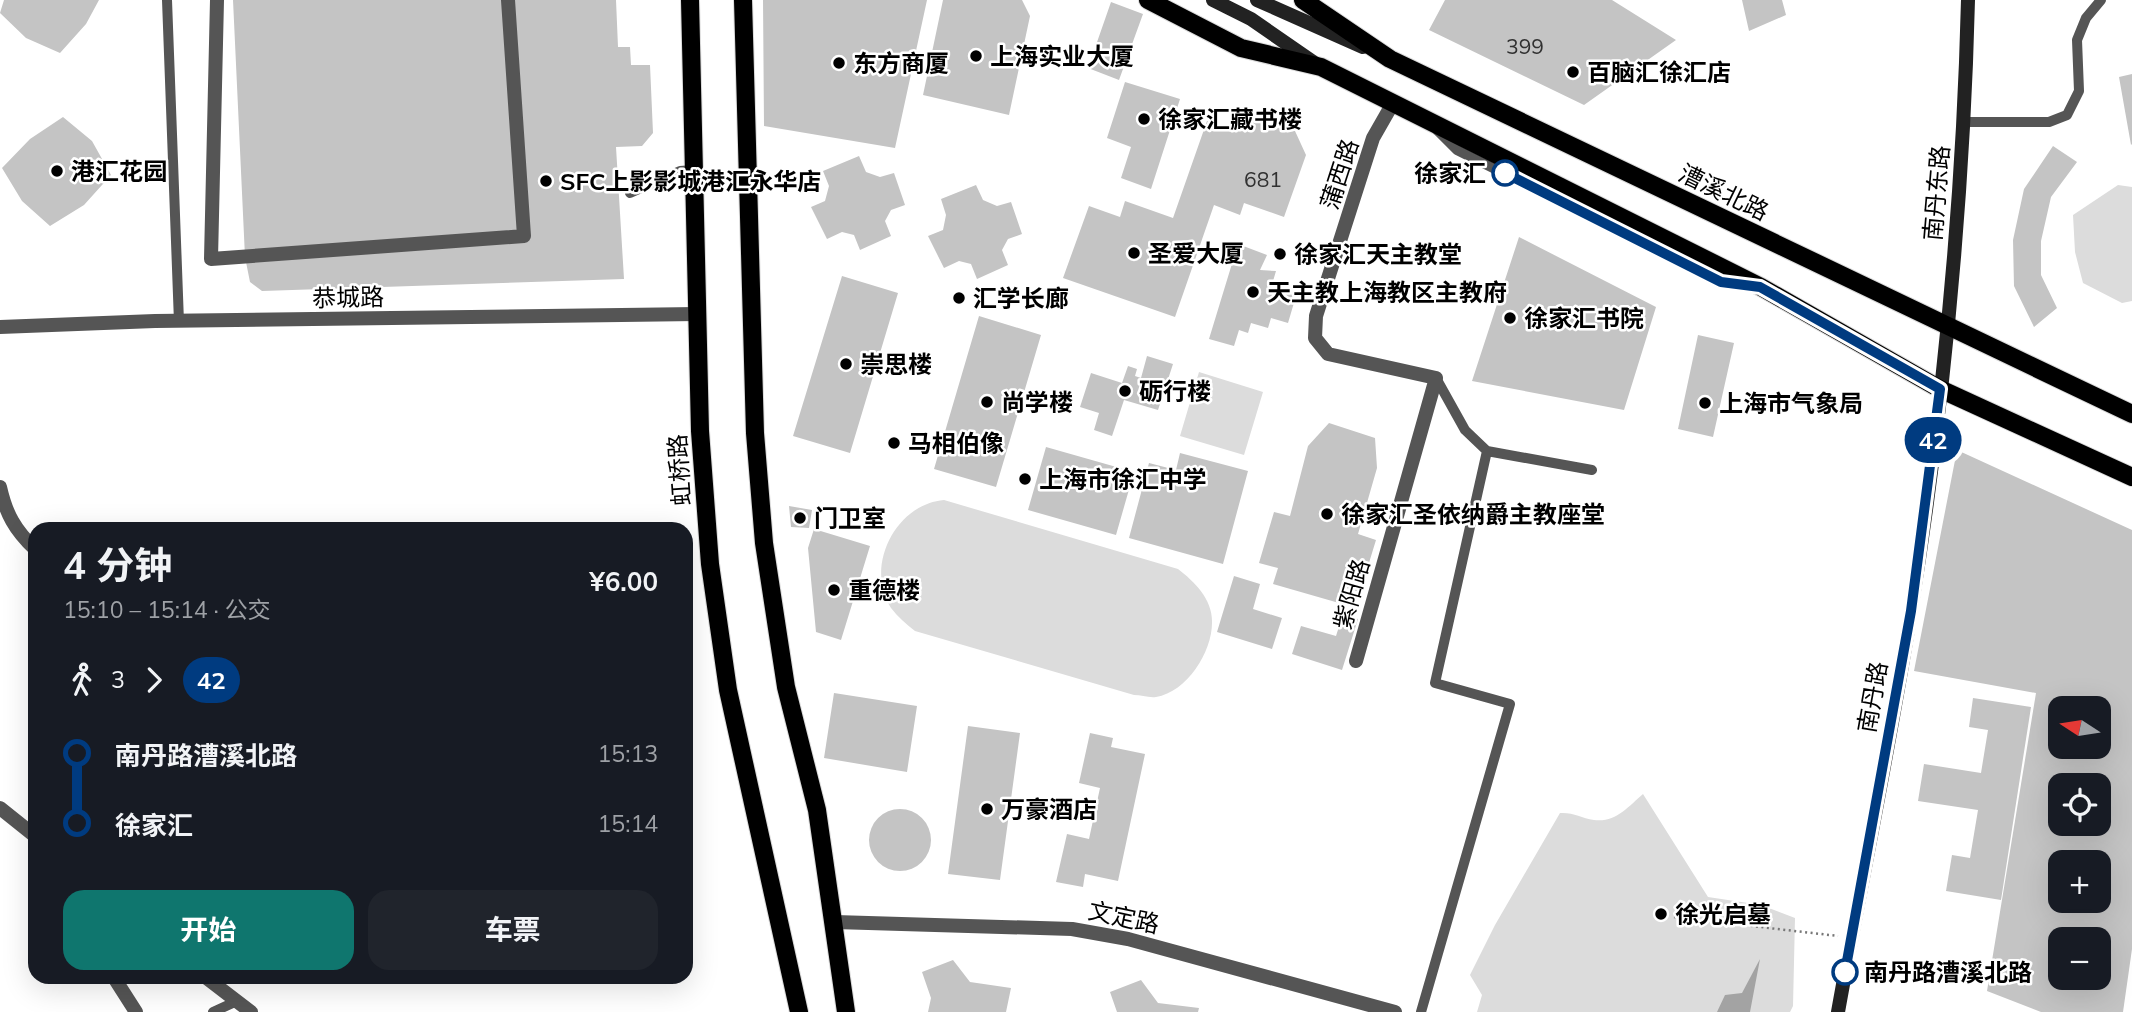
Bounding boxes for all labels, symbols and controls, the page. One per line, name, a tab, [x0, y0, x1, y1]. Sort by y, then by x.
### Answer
house number: 399	[1506, 33, 1544, 59]
place label: 上海实业大厦	[990, 41, 1134, 71]
place label: 东方商厦	[853, 48, 949, 78]
marker: 上海实业大厦	[968, 48, 984, 64]
marker: 东方商厦	[831, 55, 847, 71]
place label: 百脑汇徐汇店	[1587, 57, 1731, 87]
marker: 百脑汇徐汇店	[1565, 64, 1581, 80]
place label: 徐家汇藏书楼	[1158, 104, 1302, 134]
marker: 徐家汇藏书楼	[1136, 111, 1152, 127]
street label: 蒲西路	[1314, 135, 1364, 213]
street label: 南丹东路	[1917, 144, 1955, 242]
place label: 港汇花园	[71, 156, 167, 186]
street label: 漕溪北路	[1674, 157, 1774, 227]
place label: 徐家汇	[1414, 158, 1486, 188]
marker: 徐家汇	[1492, 160, 1518, 186]
marker: 港汇花园	[49, 163, 65, 179]
place label: SFC上影影城港汇永华店	[560, 166, 821, 196]
house number: 681	[1244, 166, 1282, 192]
marker: SFC上影影城港汇永华店	[538, 173, 554, 189]
place label: 圣爱大厦	[1148, 238, 1244, 268]
place label: 徐家汇天主教堂	[1294, 239, 1462, 269]
marker: 圣爱大厦	[1126, 245, 1142, 261]
marker: 徐家汇天主教堂	[1272, 246, 1288, 262]
place label: 天主教上海教区主教府	[1267, 277, 1507, 307]
street label: 恭城路	[312, 281, 384, 313]
place label: 汇学长廊	[973, 283, 1069, 313]
marker: 天主教上海教区主教府	[1245, 284, 1261, 300]
marker: 汇学长廊	[951, 290, 967, 306]
place label: 徐家汇书院	[1524, 303, 1644, 333]
marker: 徐家汇书院	[1502, 310, 1518, 326]
place label: 崇思楼	[860, 349, 932, 379]
marker: 崇思楼	[838, 356, 854, 372]
place label: 砺行楼	[1139, 376, 1211, 406]
marker: 砺行楼	[1117, 383, 1133, 399]
place label: 尚学楼	[1001, 387, 1073, 417]
place label: 上海市气象局	[1719, 388, 1863, 418]
marker: 尚学楼	[979, 394, 995, 410]
marker: 上海市气象局	[1697, 395, 1713, 411]
line badge: 42	[1902, 417, 1965, 463]
text: 42	[1919, 425, 1947, 455]
place label: 马相伯像	[908, 428, 1004, 458]
street label: 虹桥路	[662, 433, 696, 507]
marker: 马相伯像	[886, 435, 902, 451]
place label: 上海市徐汇中学	[1039, 464, 1207, 494]
marker: 上海市徐汇中学	[1017, 471, 1033, 487]
place label: 徐家汇圣依纳爵主教座堂	[1341, 499, 1605, 529]
place label: 门卫室	[814, 503, 886, 533]
marker: 徐家汇圣依纳爵主教座堂	[1319, 506, 1335, 522]
marker: 门卫室	[792, 510, 808, 526]
text: 4 分钟	[63, 541, 172, 589]
street label: 紫阳路	[1327, 555, 1375, 633]
text: ¥6.00	[589, 565, 658, 598]
place label: 重德楼	[848, 575, 920, 605]
marker: 重德楼	[826, 582, 842, 598]
text: 15:10 – 15:14 · 公交	[63, 595, 271, 624]
street label: 南丹路	[1851, 659, 1893, 735]
icon: walk	[63, 661, 101, 699]
icon: forward	[135, 661, 173, 699]
text: 3	[111, 665, 125, 694]
text: 42	[197, 665, 226, 695]
north arrow	[2048, 696, 2110, 760]
map controls	[2048, 696, 2111, 990]
text: 南丹路漕溪北路	[115, 739, 297, 772]
text: 15:13	[598, 739, 658, 768]
button: locate	[2048, 773, 2111, 836]
place label: 万豪酒店	[1001, 794, 1097, 824]
marker: 万豪酒店	[979, 801, 995, 817]
text: 徐家汇	[115, 809, 193, 842]
text: 15:14	[598, 809, 658, 838]
button: +	[2048, 850, 2111, 913]
button: 开始	[63, 890, 354, 970]
button: 车票	[368, 890, 658, 970]
street label: 文定路	[1086, 895, 1162, 939]
place label: 徐光启墓	[1675, 899, 1771, 929]
marker: 徐光启墓	[1653, 906, 1669, 922]
button: −	[2048, 927, 2111, 990]
place label: 南丹路漕溪北路	[1864, 957, 2032, 987]
marker: 南丹路漕溪北路	[1832, 959, 1858, 985]

